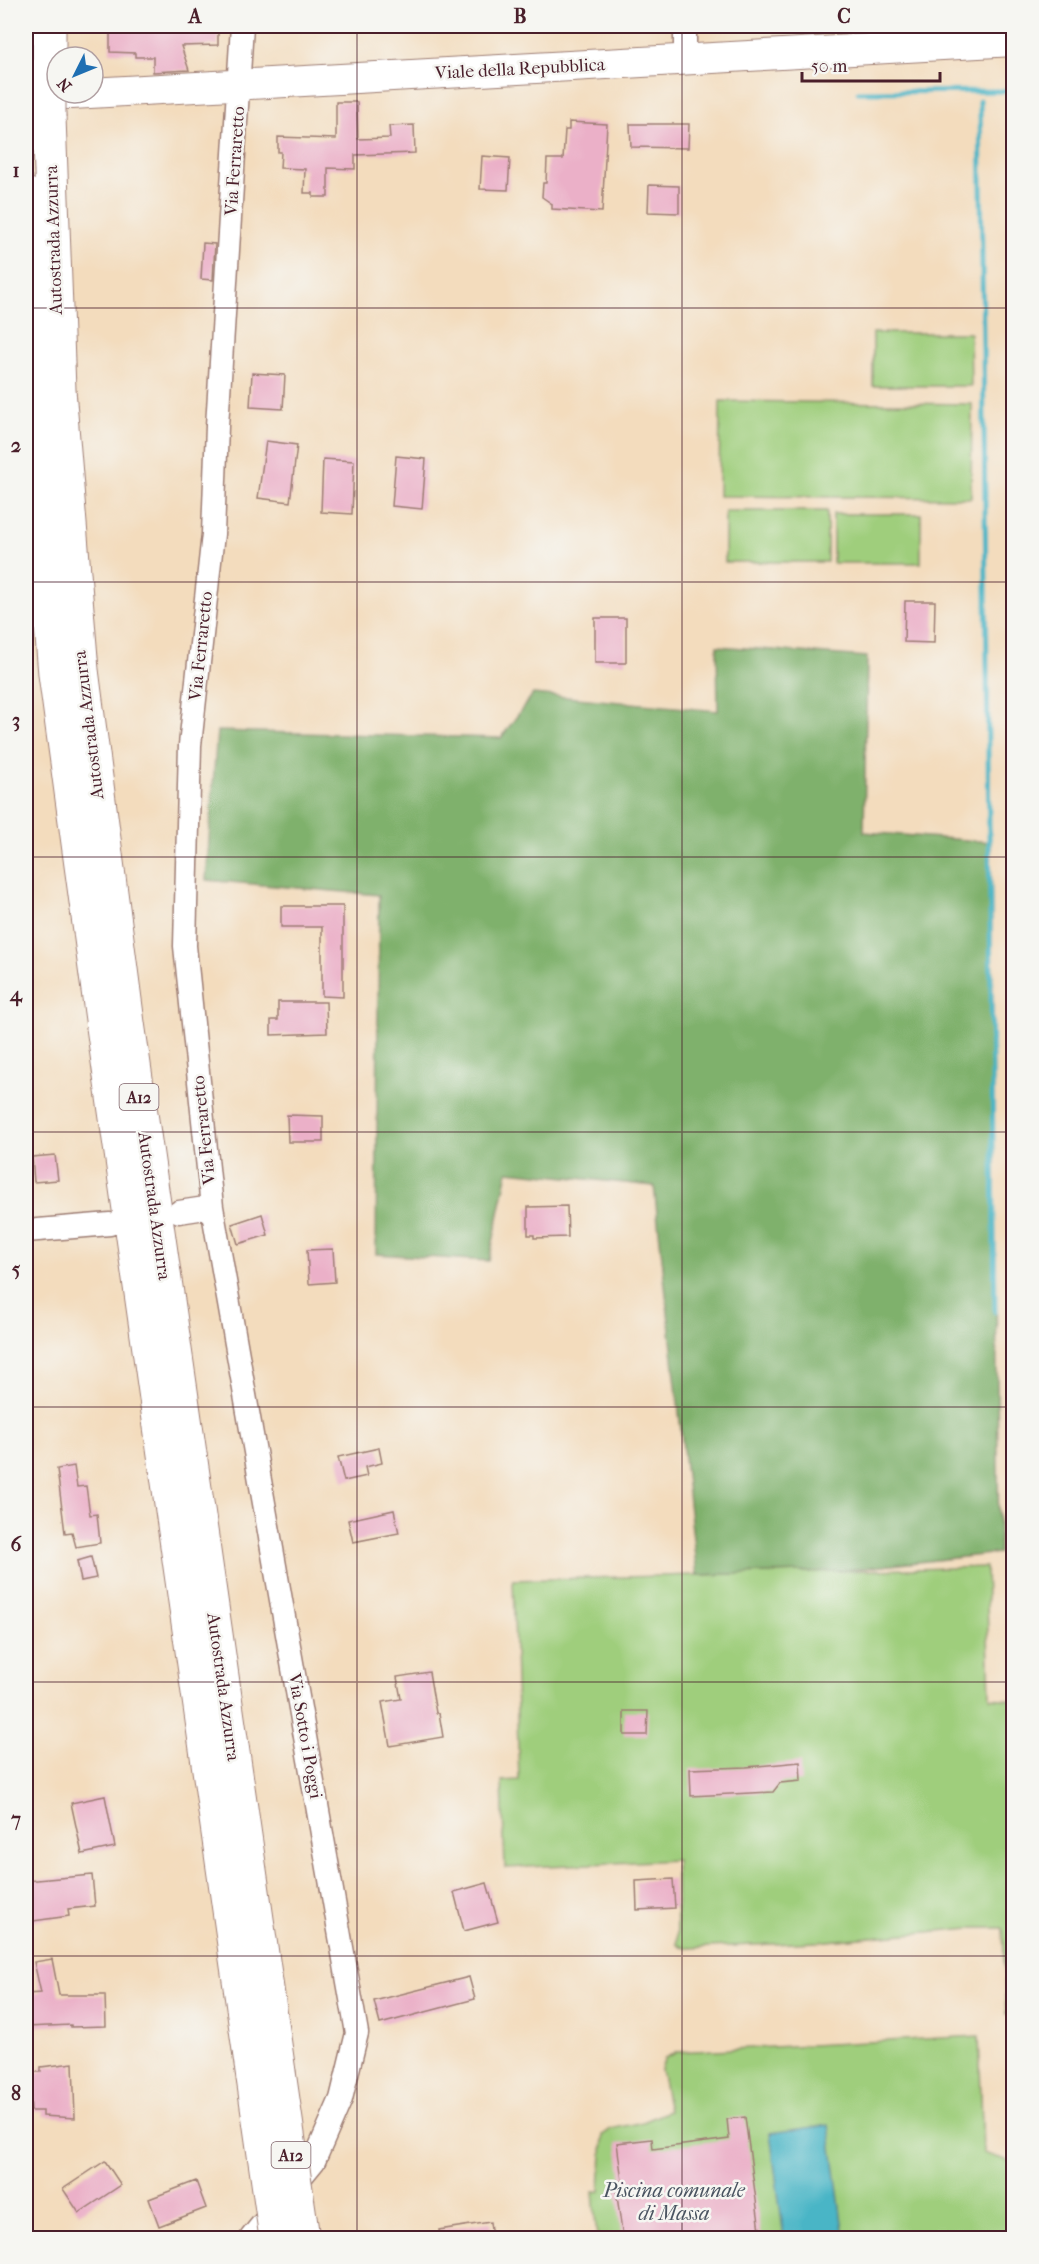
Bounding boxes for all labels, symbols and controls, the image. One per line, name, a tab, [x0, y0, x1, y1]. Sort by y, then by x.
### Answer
text: A	[187, 5, 203, 28]
text: B	[513, 5, 527, 28]
text: C	[837, 5, 851, 28]
north arrow	[45, 45, 105, 105]
scale bar	[802, 45, 940, 83]
street label: Viale della Repubblica	[433, 54, 606, 84]
text: 50 m	[811, 56, 848, 77]
text: N	[53, 73, 75, 96]
street label: Via Ferraretto	[221, 106, 249, 217]
text: 1	[12, 159, 20, 182]
street label: Autostrada Azzurra	[41, 164, 67, 316]
text: 2	[11, 434, 21, 457]
street label: Via Ferraretto	[185, 590, 217, 703]
street label: Autostrada Azzurra	[69, 649, 109, 802]
text: 3	[12, 709, 20, 732]
text: 4	[9, 983, 23, 1007]
street label: Via Ferraretto	[188, 1074, 220, 1187]
road number: A12	[120, 1084, 158, 1110]
street label: Autostrada Azzurra	[133, 1129, 175, 1282]
text: 5	[12, 1258, 21, 1281]
text: 6	[11, 1533, 23, 1556]
street label: Autostrada Azzurra	[202, 1610, 244, 1763]
street label: Via Sotto i Poggi	[283, 1671, 326, 1801]
text: 7	[10, 1808, 21, 1831]
text: 8	[11, 2082, 21, 2105]
road number: A12	[272, 2142, 310, 2168]
water label: Piscina comunale di Massa	[602, 2179, 746, 2225]

